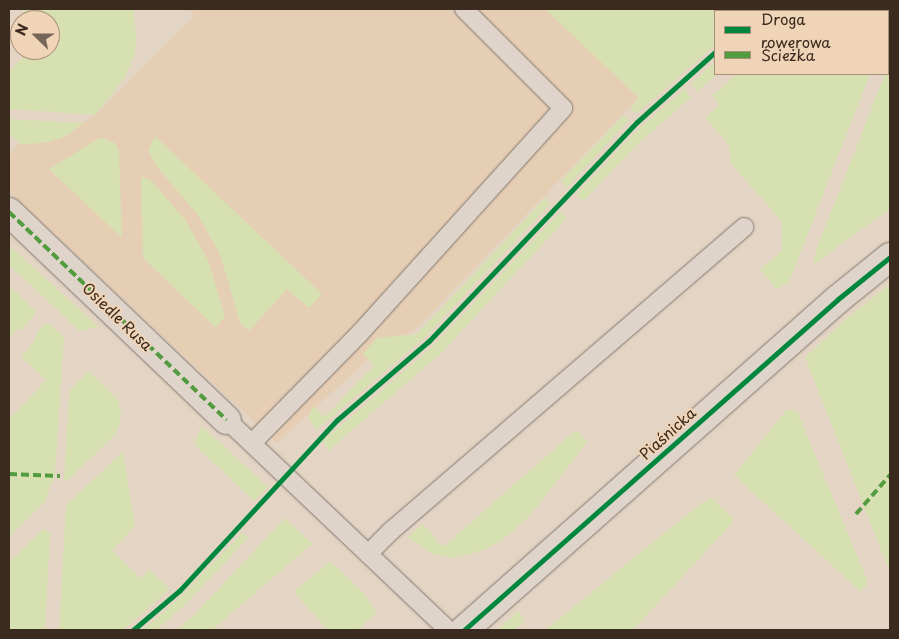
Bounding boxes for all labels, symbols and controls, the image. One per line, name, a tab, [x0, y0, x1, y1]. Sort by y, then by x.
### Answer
text: Droga rowerowa	[761, 7, 831, 53]
north arrow	[10, 10, 60, 60]
legend	[714, 10, 889, 75]
text: N	[10, 20, 33, 39]
text: Ścieżka	[761, 43, 815, 66]
street label: Osiedle Rusa	[79, 278, 157, 354]
street label: Piaśnicka	[635, 403, 699, 463]

